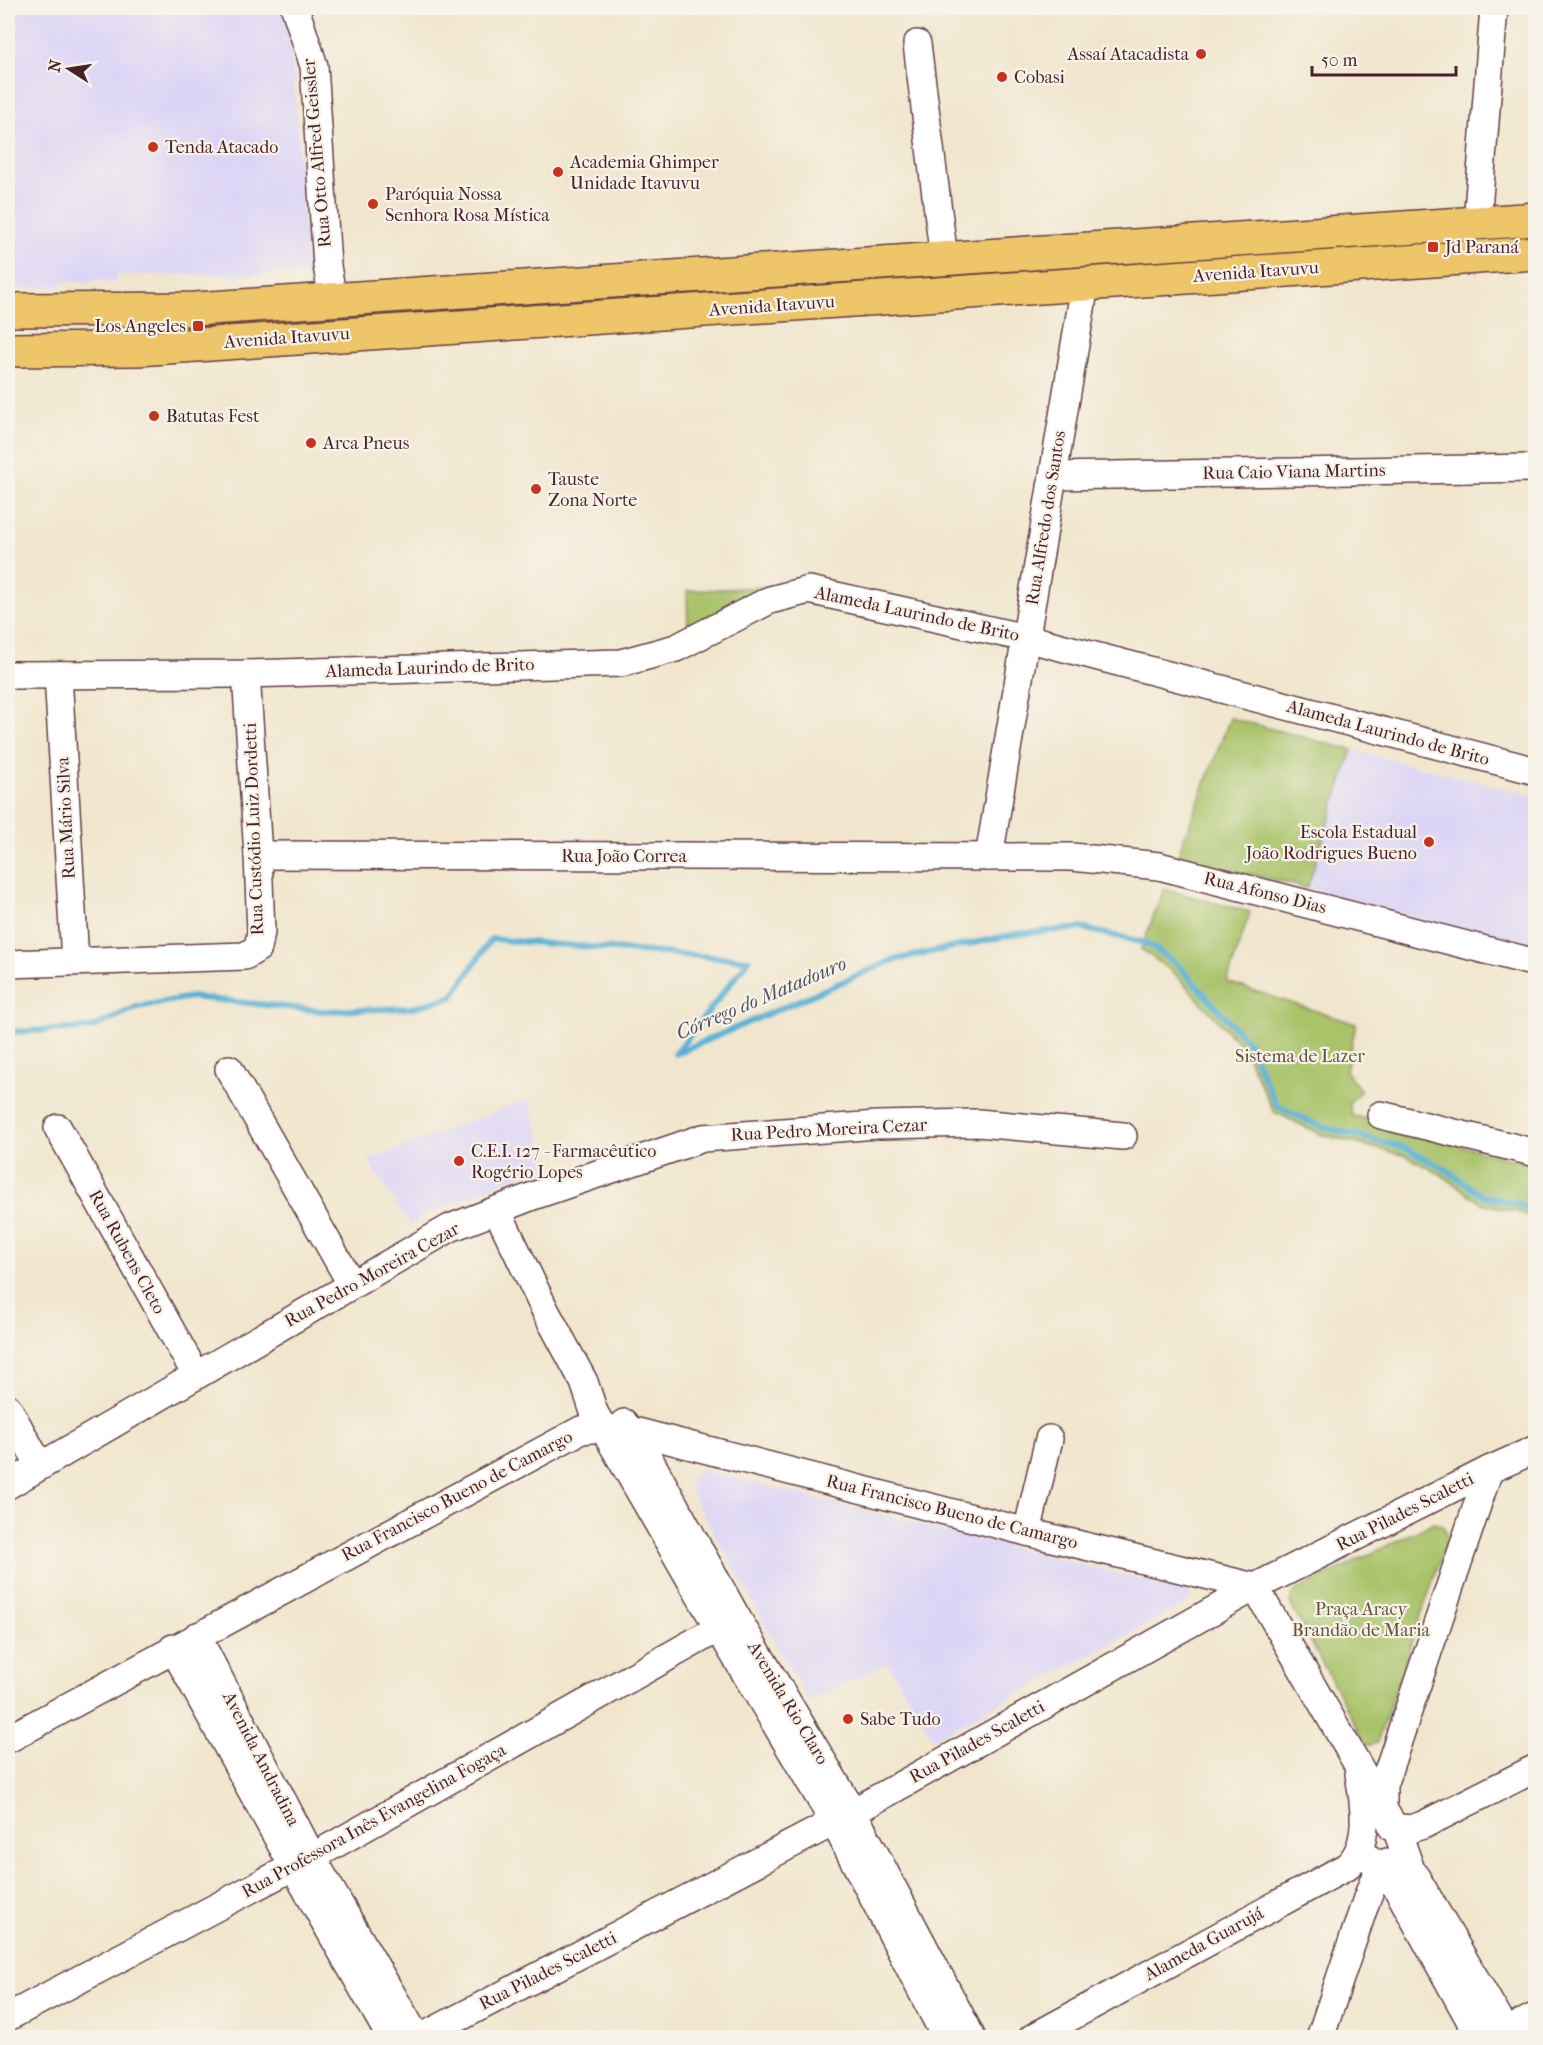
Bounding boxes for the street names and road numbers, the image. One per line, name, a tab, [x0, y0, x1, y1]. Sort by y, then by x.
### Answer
street label: Rua Otto Alfred Geissler	[298, 57, 336, 248]
street label: Avenida Itavuvu	[1191, 257, 1320, 287]
street label: Avenida Itavuvu	[707, 291, 836, 321]
street label: Avenida Itavuvu	[222, 323, 351, 353]
street label: Rua Alfredo dos Santos	[1022, 429, 1070, 607]
street label: Rua Caio Viana Martins	[1202, 460, 1386, 484]
street label: Alameda Laurindo de Brito	[812, 582, 1021, 646]
street label: Alameda Laurindo de Brito	[324, 654, 535, 682]
street label: Alameda Laurindo de Brito	[1283, 696, 1492, 770]
street label: Rua Custódio Luiz Dordetti	[240, 722, 268, 936]
street label: Rua Mário Silva	[52, 756, 80, 880]
street label: Rua João Correa	[561, 846, 687, 867]
street label: Rua Afonso Dias	[1202, 868, 1329, 918]
street label: Rua Pedro Moreira Cezar	[730, 1114, 928, 1146]
street label: Rua Rubens Cleto	[84, 1186, 170, 1318]
street label: Rua Pedro Moreira Cezar	[281, 1218, 463, 1332]
street label: Rua Francisco Bueno de Camargo	[338, 1426, 576, 1566]
street label: Rua Pilades Scaletti	[1333, 1468, 1478, 1556]
street label: Rua Francisco Bueno de Camargo	[824, 1471, 1080, 1553]
street label: Avenida Rio Claro	[742, 1637, 833, 1768]
street label: Avenida Andradina	[218, 1687, 304, 1830]
street label: Rua Pilades Scaletti	[906, 1696, 1049, 1788]
street label: Rua Professora Inês Evangelina Fogaça	[238, 1739, 510, 1903]
street label: Alameda Guarujá	[1140, 1902, 1268, 1986]
street label: Rua Pilades Scaletti	[476, 1927, 621, 2015]

